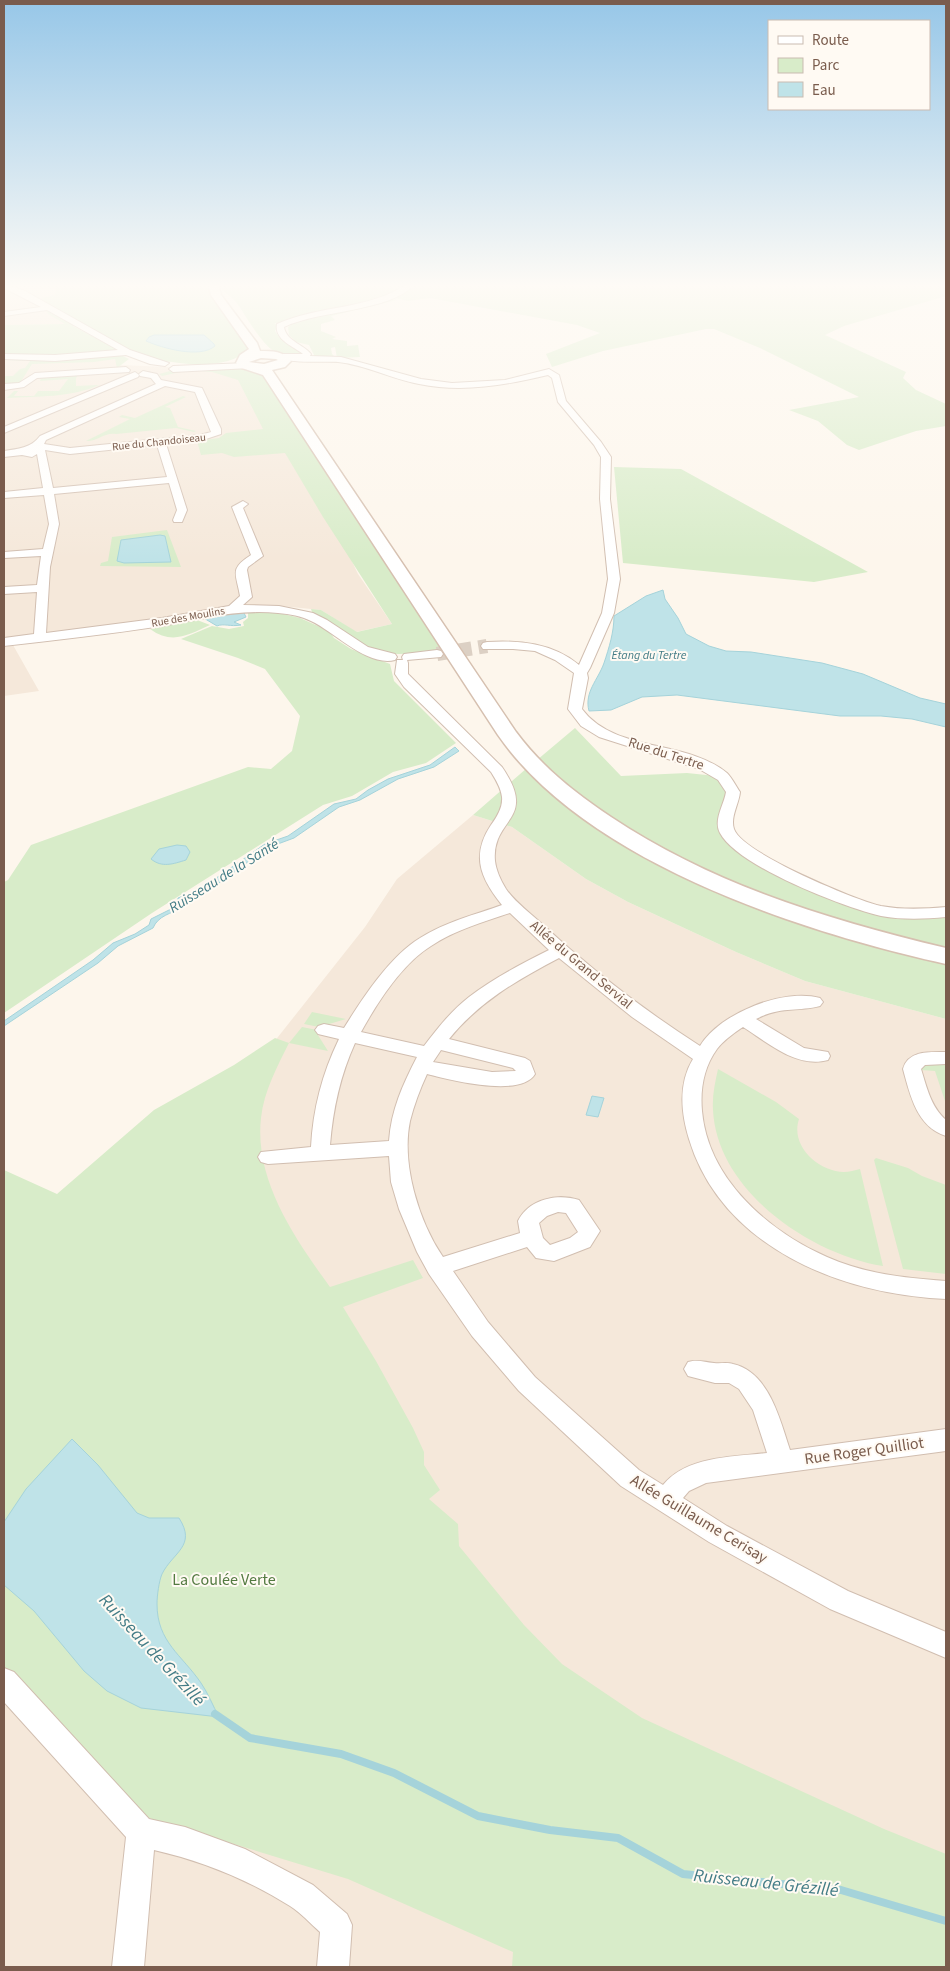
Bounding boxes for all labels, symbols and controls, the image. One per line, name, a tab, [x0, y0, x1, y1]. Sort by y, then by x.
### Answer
legend	[768, 20, 930, 110]
text: Route	[812, 30, 849, 51]
text: Parc	[812, 55, 839, 76]
text: Eau	[812, 80, 836, 101]
street label: Rue du Chandoiseau	[111, 430, 207, 454]
street label: Rue des Moulins	[150, 603, 226, 631]
water label: Étang du Tertre	[611, 647, 687, 664]
street label: Rue du Tertre	[626, 732, 706, 776]
water label: Ruisseau de la Santé	[165, 833, 284, 918]
street label: Allée du Grand Servial	[525, 916, 637, 1014]
street label: Rue Roger Quilliot	[803, 1432, 926, 1470]
street label: Allée Guillaume Cerisay	[626, 1469, 772, 1569]
park label: La Coulée Verte	[172, 1569, 276, 1591]
water label: Ruisseau de Grézillé	[93, 1588, 211, 1712]
water label: Ruisseau de Grézillé	[692, 1863, 840, 1903]

